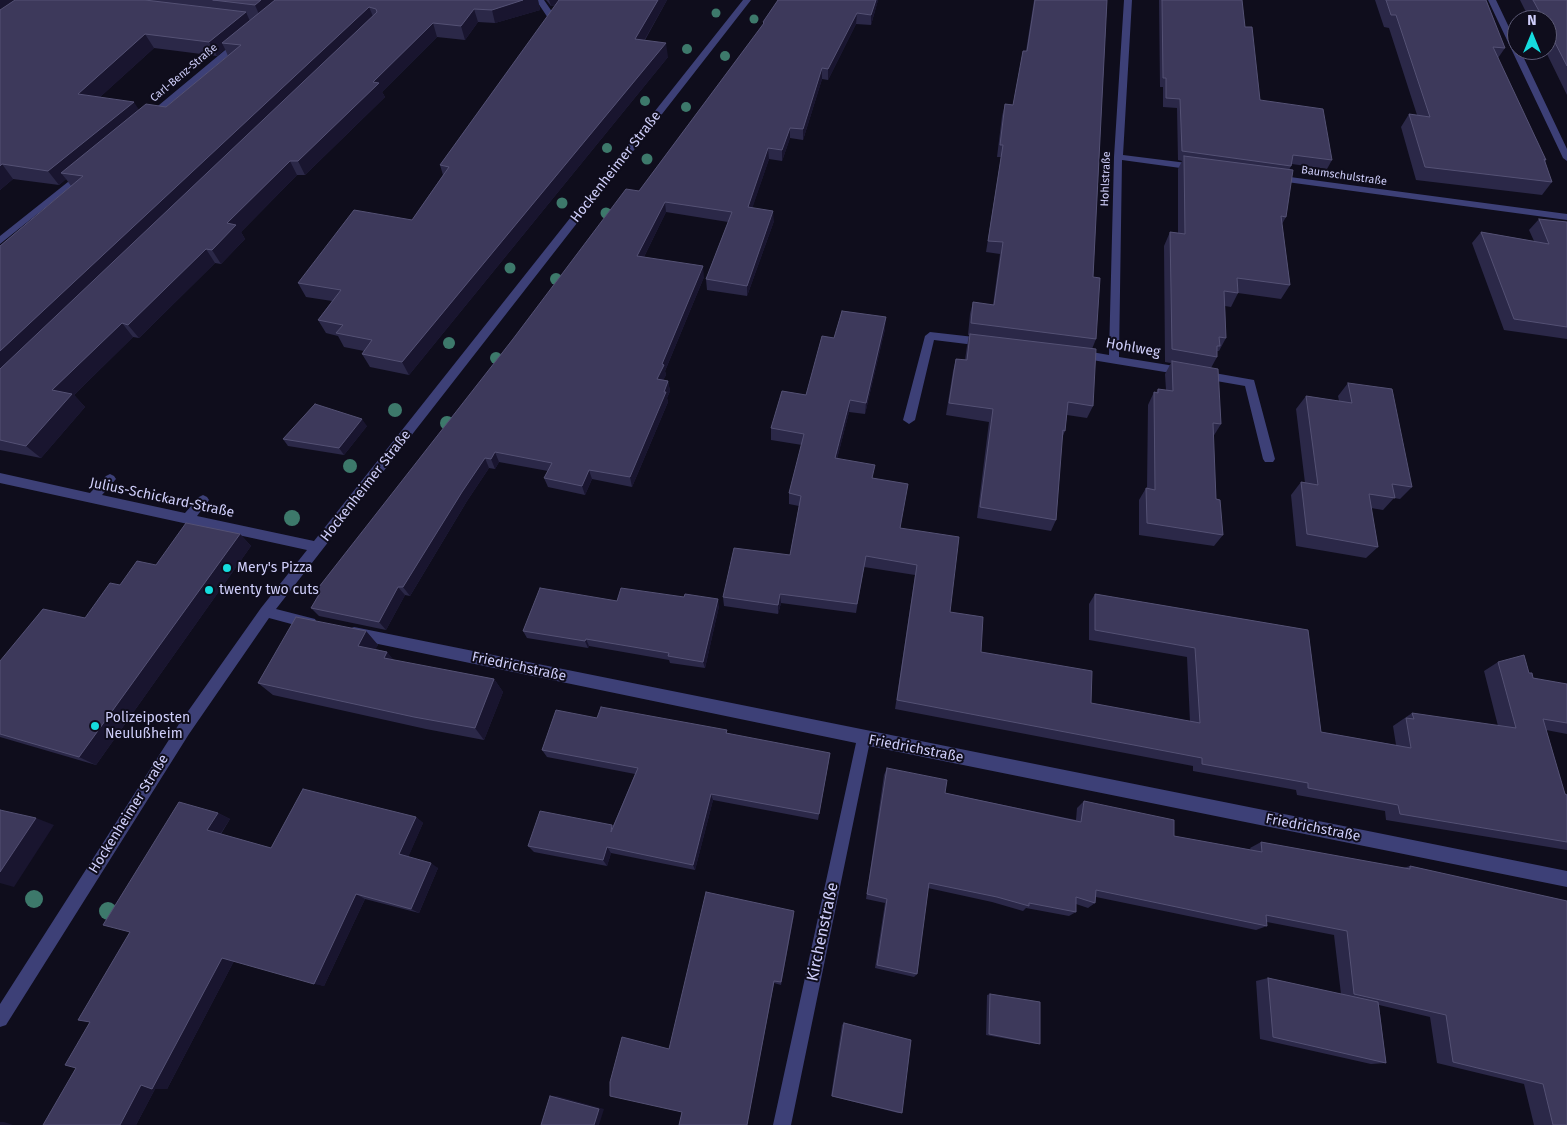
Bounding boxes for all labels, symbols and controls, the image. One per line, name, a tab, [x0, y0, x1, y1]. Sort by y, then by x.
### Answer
north arrow	[1507, 10, 1557, 60]
text: N	[1527, 12, 1537, 29]
street label: Carl-Benz-Straße	[148, 41, 220, 105]
street label: Hockenheimer Straße	[567, 108, 665, 226]
street label: Hohlstraße	[1098, 151, 1114, 207]
street label: Baumschulstraße	[1300, 163, 1388, 189]
street label: Hohlweg	[1104, 335, 1162, 361]
street label: Hockenheimer Straße	[317, 427, 415, 545]
street label: Julius-Schickard-Straße	[88, 474, 236, 522]
place label: Mery's Pizza	[237, 560, 313, 576]
marker: Mery's Pizza	[221, 562, 233, 574]
place label: twenty two cuts	[219, 582, 319, 598]
marker: twenty two cuts	[203, 584, 215, 596]
street label: Friedrichstraße	[470, 649, 568, 685]
place label: Polizeiposten Neulußheim	[105, 710, 190, 742]
marker: Polizeiposten Neulußheim	[89, 720, 101, 732]
street label: Friedrichstraße	[867, 732, 965, 766]
street label: Hockenheimer Straße	[86, 751, 172, 877]
street label: Friedrichstraße	[1264, 811, 1362, 845]
street label: Kirchenstraße	[803, 881, 843, 983]

